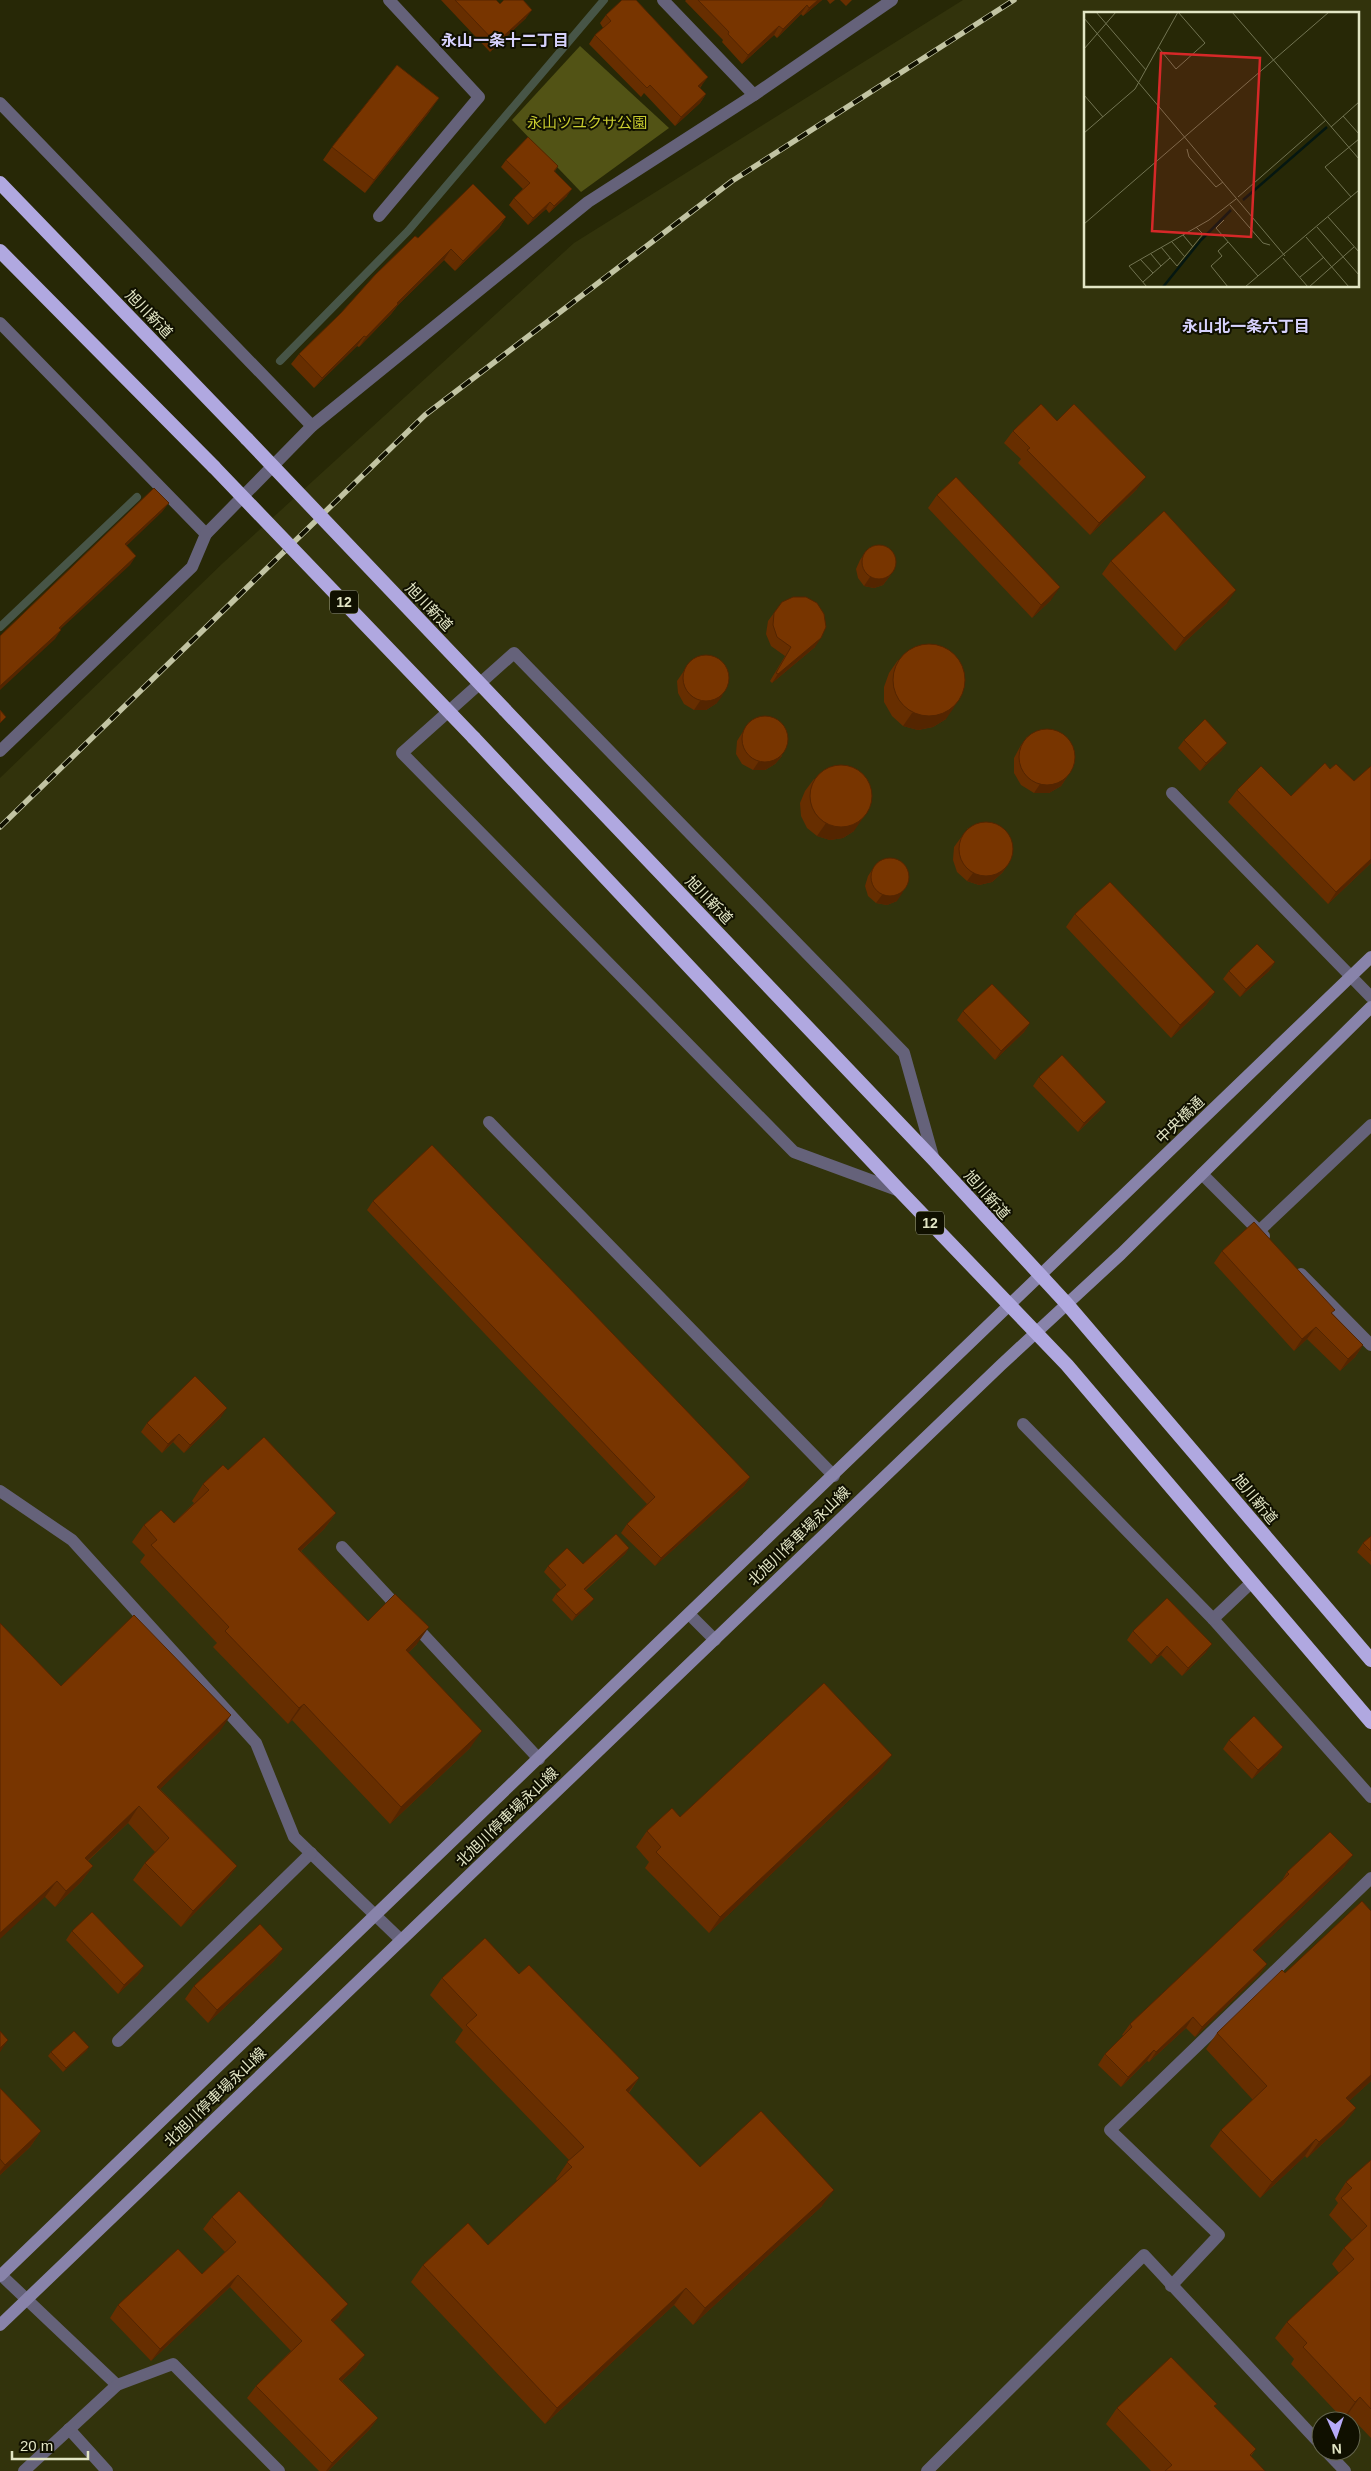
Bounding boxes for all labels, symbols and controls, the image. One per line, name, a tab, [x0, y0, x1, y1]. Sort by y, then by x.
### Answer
inset map	[1084, 12, 1358, 288]
district label: 永山一条十二丁目	[441, 32, 569, 49]
park label: 永山ツユクサ公園	[527, 114, 647, 131]
street label: 旭川新道	[122, 286, 176, 341]
district label: 永山北一条六丁目	[1182, 318, 1310, 335]
street label: 旭川新道	[402, 579, 456, 634]
road number: 12	[330, 590, 358, 614]
street label: 旭川新道	[682, 872, 736, 927]
street label: 中央橋通	[1152, 1093, 1207, 1147]
street label: 旭川新道	[961, 1167, 1014, 1223]
road number: 12	[916, 1212, 944, 1234]
street label: 旭川新道	[1230, 1470, 1281, 1527]
street label: 北旭川停車場永山線	[744, 1483, 853, 1589]
street label: 北旭川停車場永山線	[452, 1764, 561, 1870]
street label: 北旭川停車場永山線	[160, 2044, 269, 2150]
north arrow	[1311, 2411, 1361, 2461]
scale bar	[12, 2428, 89, 2460]
text: 20 m	[20, 2437, 53, 2454]
text: N	[1331, 2441, 1342, 2457]

